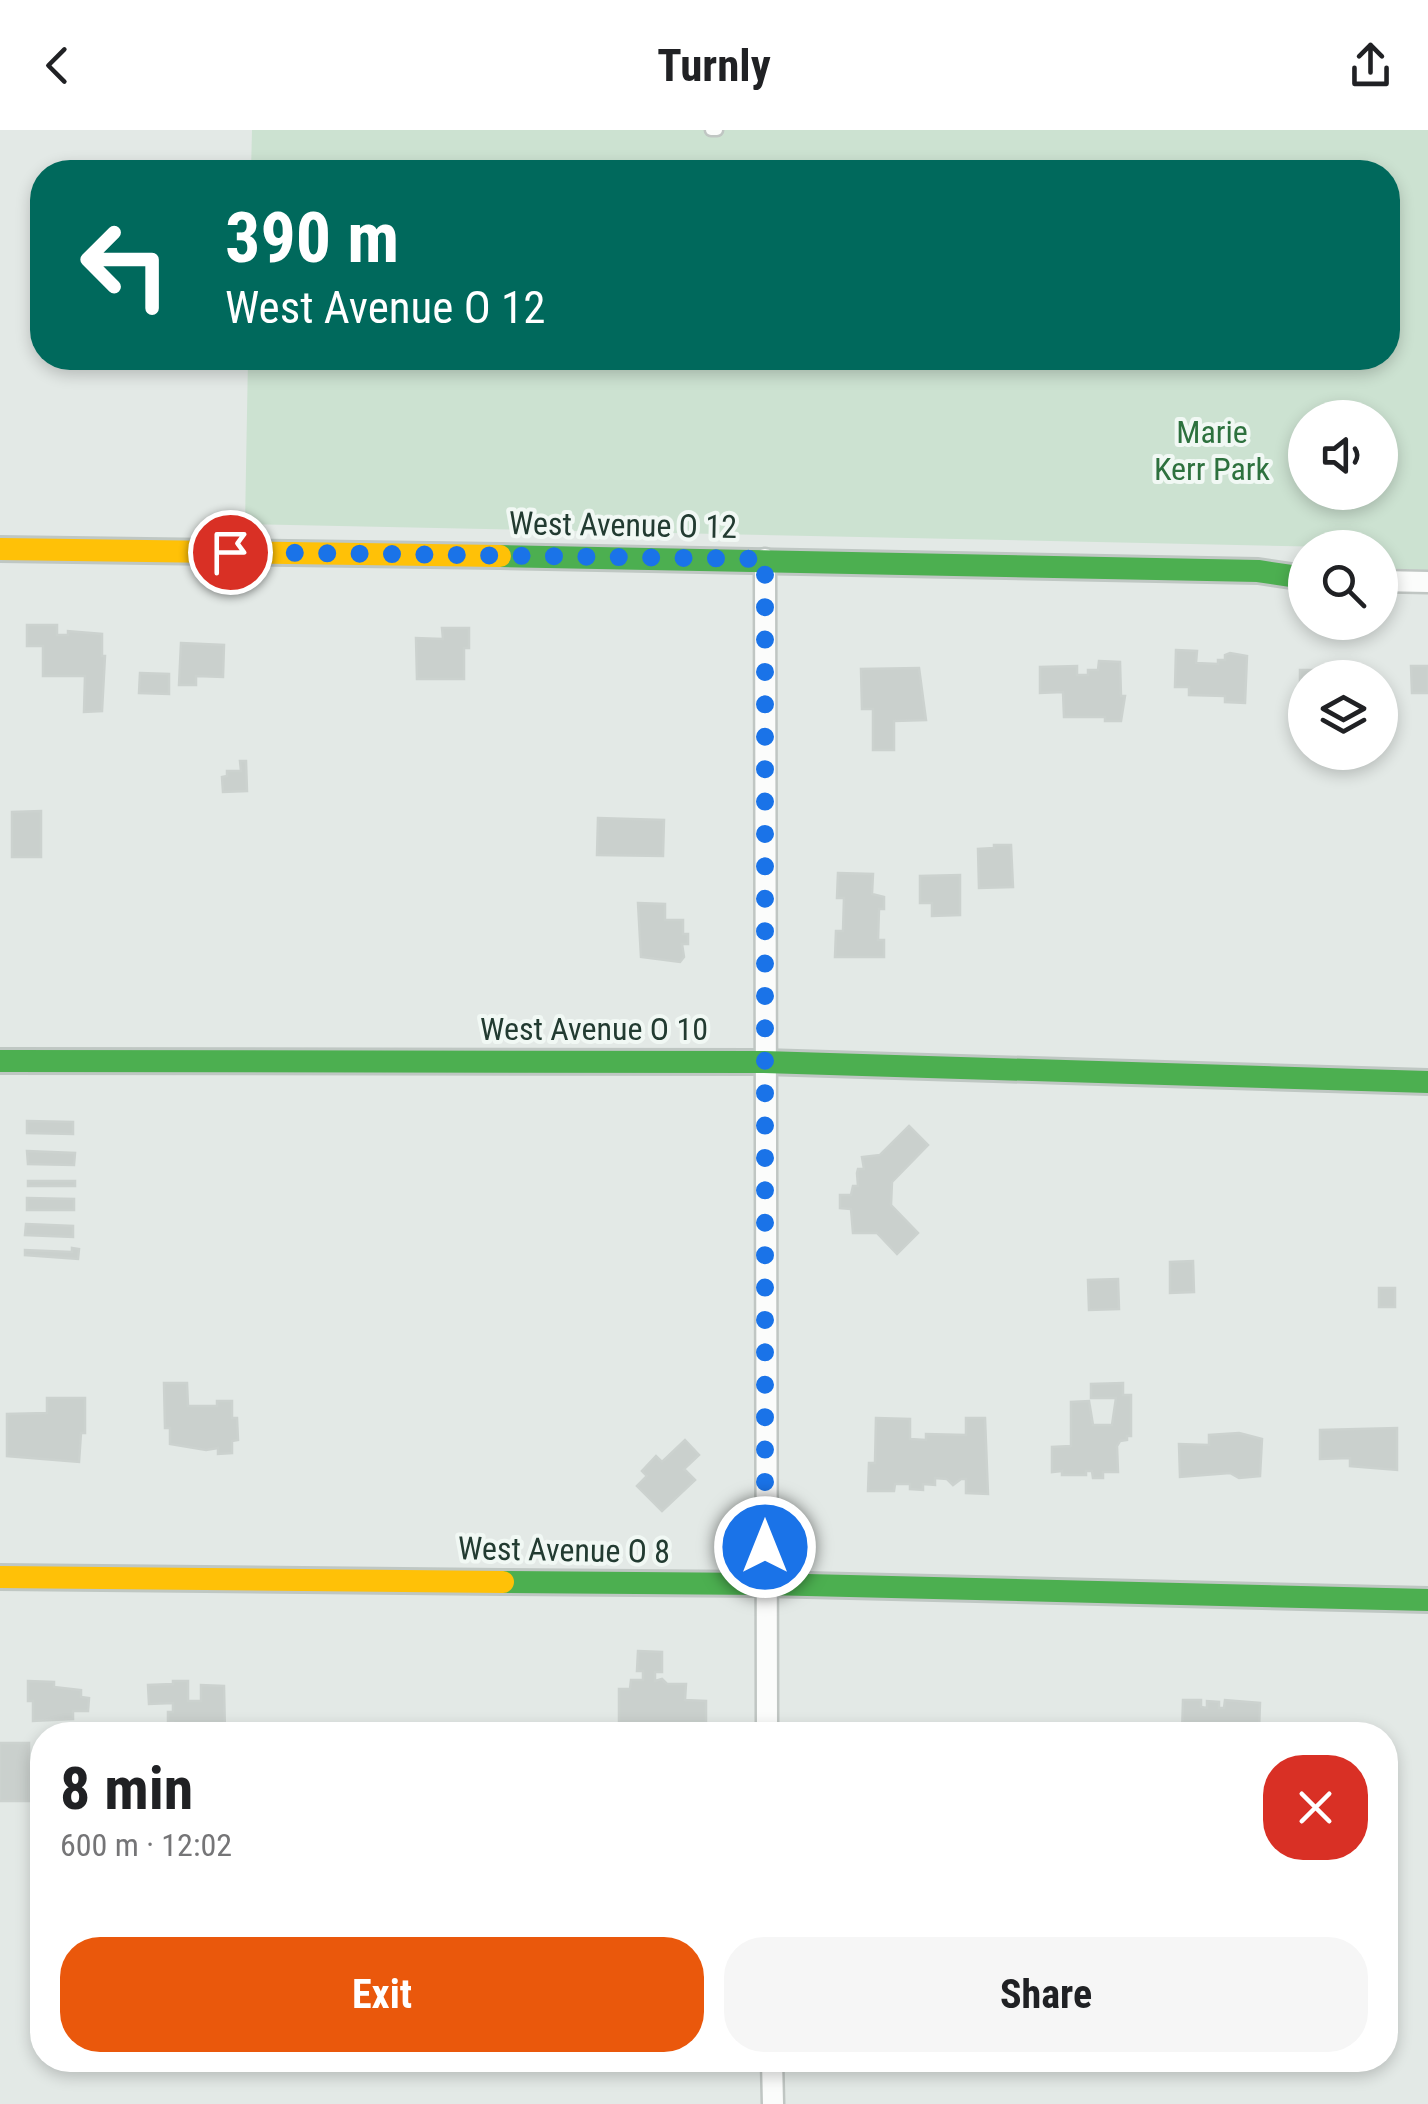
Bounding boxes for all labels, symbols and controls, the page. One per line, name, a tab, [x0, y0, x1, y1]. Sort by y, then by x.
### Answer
icon: back	[30, 38, 85, 93]
icon: share	[1343, 38, 1398, 93]
text: Turnly	[657, 39, 771, 92]
text: 390 m	[225, 197, 399, 279]
icon: left	[60, 200, 190, 330]
text: West Avenue O 12	[225, 281, 546, 334]
map controls	[1288, 400, 1398, 770]
button: sound	[1288, 400, 1398, 510]
park label: Marie Kerr Park	[1154, 413, 1271, 488]
street label: West Avenue O 12	[509, 504, 737, 546]
pin	[188, 510, 273, 595]
icon: arrive	[203, 525, 258, 580]
button: search	[1288, 530, 1398, 640]
button: layers	[1288, 660, 1398, 770]
street label: West Avenue O 10	[480, 1010, 708, 1048]
position arrow	[713, 1495, 817, 1599]
street label: West Avenue O 8	[458, 1529, 670, 1571]
text: 8 min	[60, 1753, 193, 1824]
button: close	[1263, 1755, 1368, 1860]
text: 600 m · 12:02	[60, 1826, 232, 1864]
button: Exit	[60, 1937, 704, 2052]
button: Share	[724, 1937, 1368, 2052]

